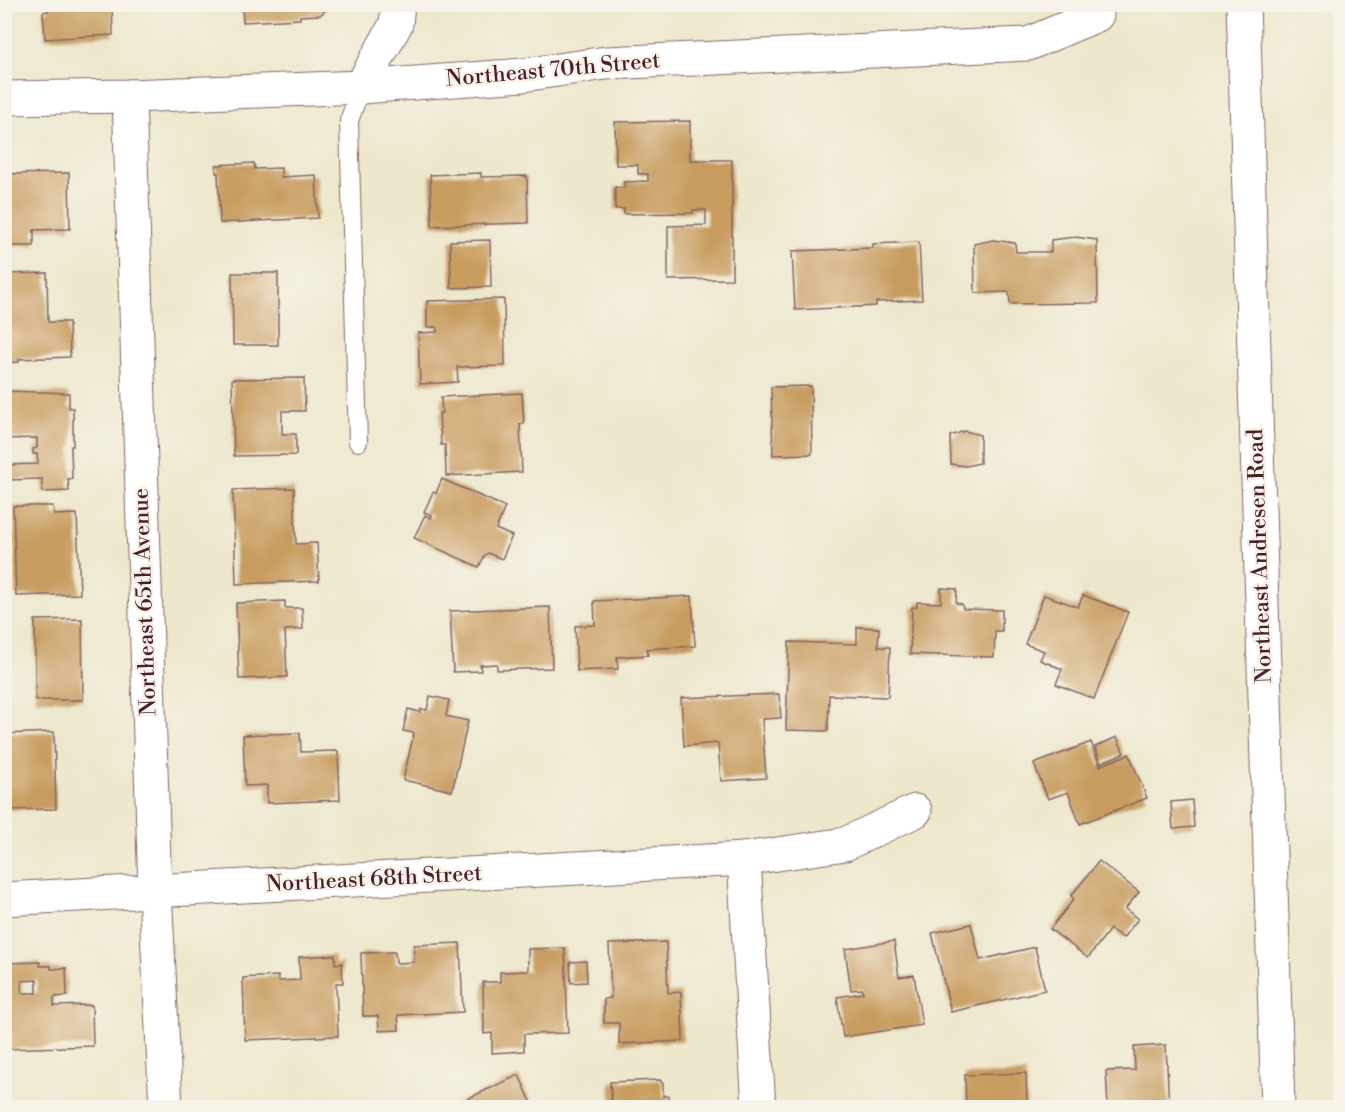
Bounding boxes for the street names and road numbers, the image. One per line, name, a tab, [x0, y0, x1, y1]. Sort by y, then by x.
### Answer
street label: Northeast 70th Street	[445, 47, 661, 93]
street label: Northeast Andresen Road	[1242, 428, 1278, 684]
street label: Northeast 65th Avenue	[128, 488, 162, 716]
street label: Northeast 68th Street	[265, 860, 483, 898]

